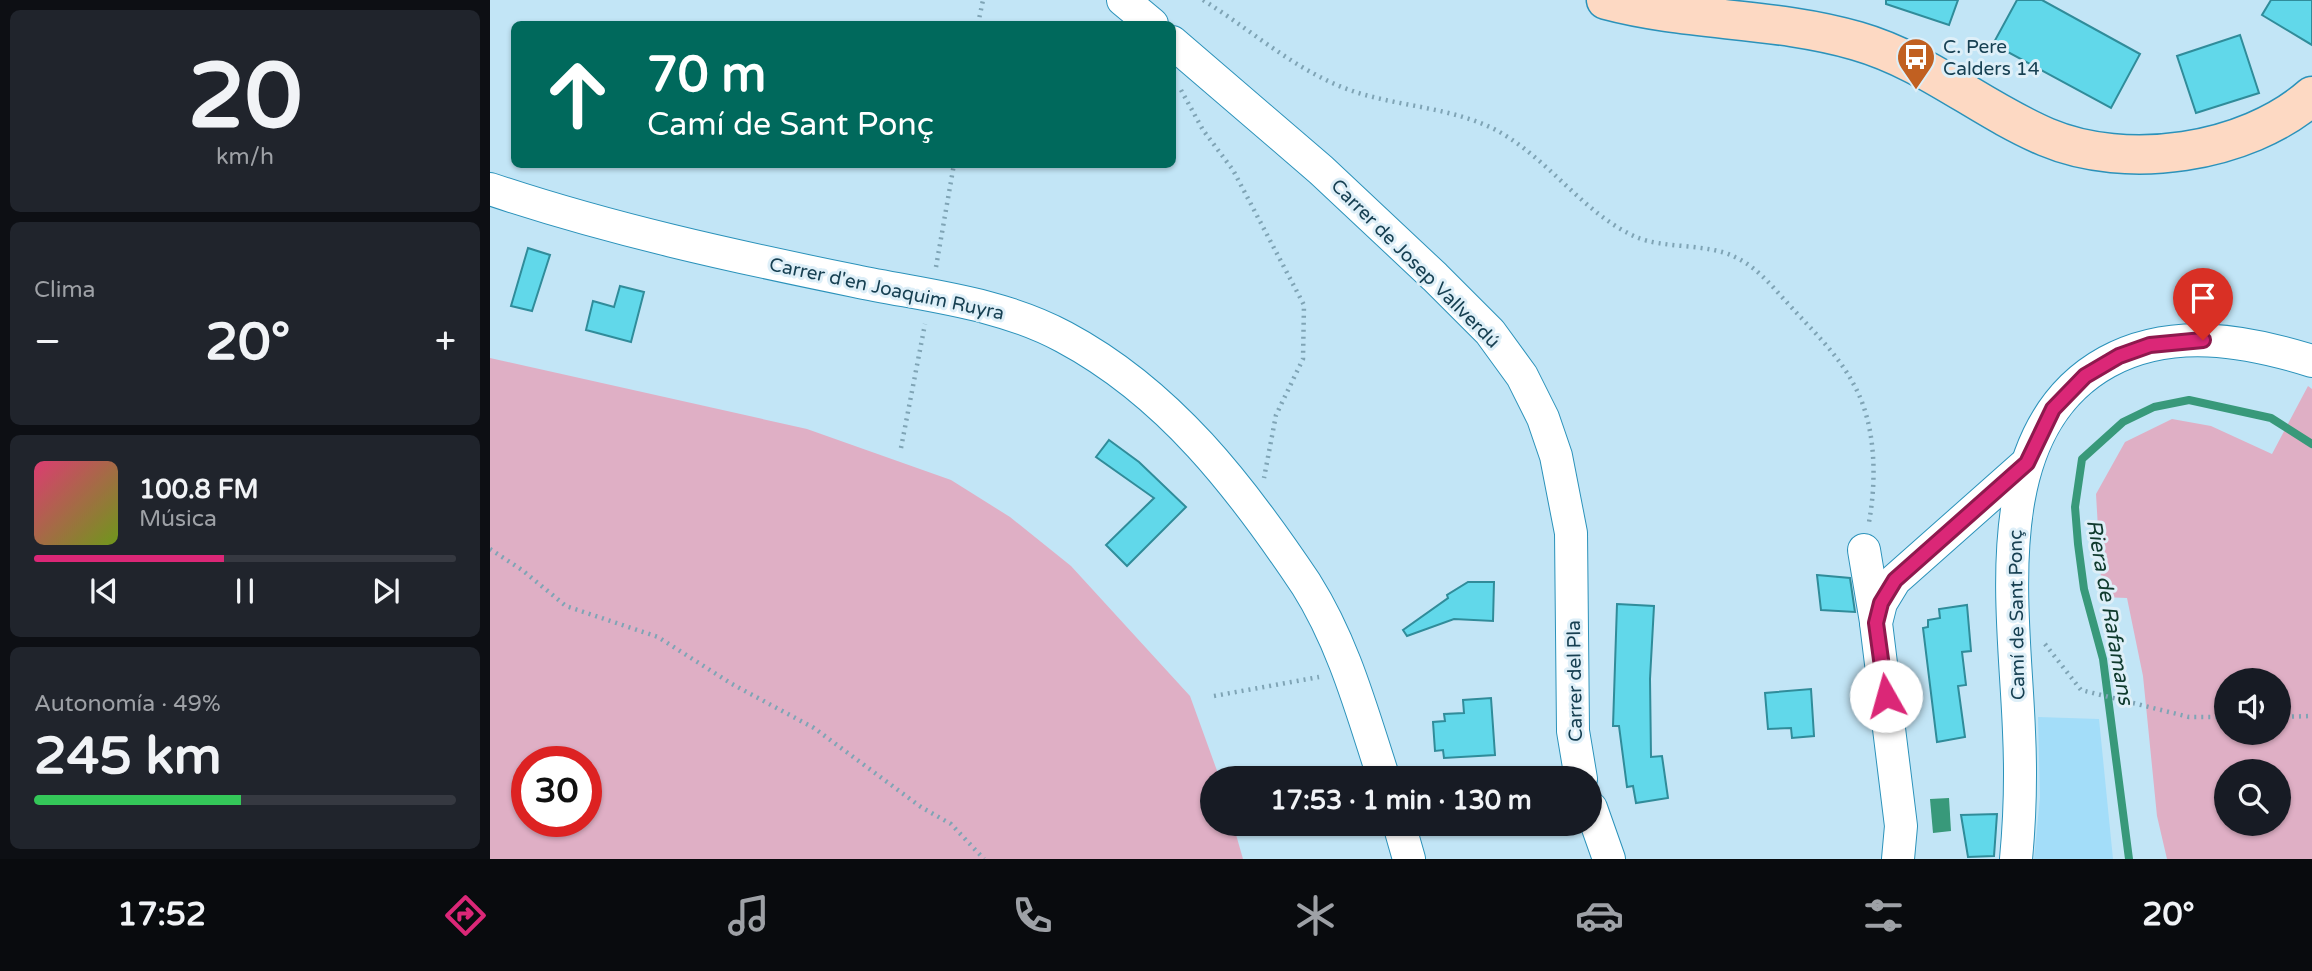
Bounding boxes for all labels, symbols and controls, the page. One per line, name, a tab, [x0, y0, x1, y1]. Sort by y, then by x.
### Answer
bus stop icon: C. Pere Calders 14	[1895, 36, 1937, 91]
place label: C. Pere Calders 14	[1943, 36, 2040, 80]
text: 20	[188, 42, 302, 152]
text: 70 m	[647, 46, 766, 105]
icon: ahead	[532, 49, 623, 140]
text: Camí de Sant Ponç	[647, 106, 934, 144]
text: km/h	[216, 143, 274, 171]
street label: Carrer de Josep Vallverdú	[1326, 175, 1504, 353]
street label: Carrer d'en Joaquim Ruyra	[767, 253, 1006, 325]
pin	[2173, 268, 2233, 340]
text: Clima	[34, 276, 95, 304]
icon: arrive	[2184, 279, 2222, 317]
text: 20°	[205, 311, 290, 374]
text: −	[34, 319, 61, 365]
text: +	[435, 319, 456, 365]
text: 100.8 FM	[139, 474, 259, 505]
text: Música	[139, 505, 217, 533]
water label: Riera de Rafamans	[2081, 517, 2138, 709]
street label: Camí de Sant Ponç	[2005, 530, 2029, 700]
icon: previous	[85, 572, 123, 610]
icon: pause	[226, 572, 264, 610]
icon: next	[367, 572, 405, 610]
street label: Carrer del Pla	[1563, 620, 1587, 742]
position arrow	[1849, 659, 1923, 733]
map controls	[2214, 668, 2291, 836]
button: sound	[2214, 668, 2291, 745]
text: Autonomía · 49%	[34, 690, 221, 718]
text: 245 km	[34, 725, 222, 788]
speed limit sign: 30	[511, 746, 602, 837]
button: search	[2214, 759, 2291, 836]
text: 17:53 · 1 min · 130 m	[1270, 785, 1532, 816]
icon: directions	[441, 891, 490, 940]
icon: music	[724, 891, 773, 940]
icon: phone	[1008, 891, 1057, 940]
icon: climate	[1291, 891, 1340, 940]
icon: car	[1575, 891, 1624, 940]
icon: filters	[1859, 891, 1908, 940]
text: 17:52	[117, 896, 206, 934]
text: 20°	[2142, 896, 2195, 934]

